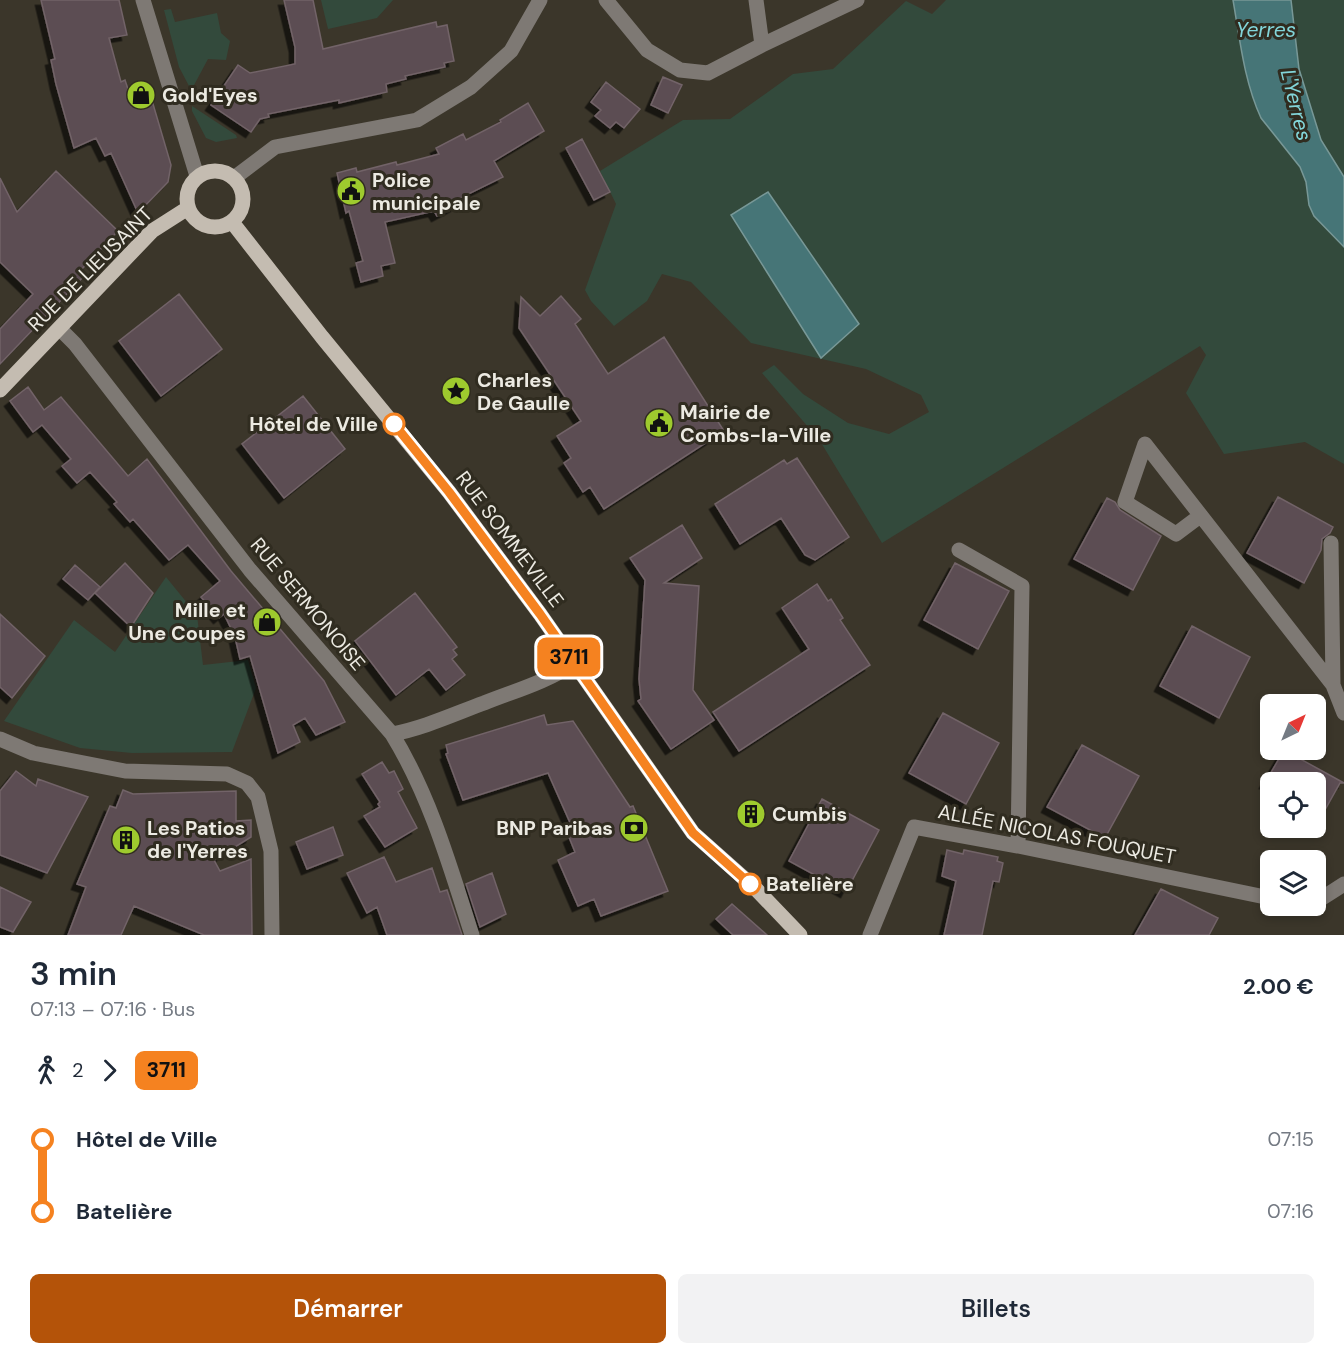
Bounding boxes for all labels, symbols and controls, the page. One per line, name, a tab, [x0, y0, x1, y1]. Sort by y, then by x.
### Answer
water label: Yerres	[1236, 16, 1296, 44]
water label: L'Yerres	[1274, 66, 1318, 144]
shop icon: Gold'Eyes	[125, 79, 157, 111]
place label: Gold'Eyes	[162, 82, 258, 108]
place label: Police municipale	[372, 167, 481, 216]
public building icon: Police municipale	[335, 175, 367, 207]
street label: RUE DE LIEUSAINT	[22, 201, 158, 337]
place label: Charles De Gaulle	[477, 367, 570, 416]
place icon: Charles De Gaulle	[440, 375, 472, 407]
place label: Mairie de Combs-la-Ville	[680, 399, 831, 448]
public building icon: Mairie de Combs-la-Ville	[643, 407, 675, 439]
place label: Hôtel de Ville	[249, 411, 378, 437]
marker: Hôtel de Ville	[383, 413, 405, 435]
street label: RUE SOMMEVILLE	[450, 466, 570, 612]
street label: RUE SERMONOISE	[245, 532, 371, 676]
place label: Mille et Une Coupes	[128, 597, 246, 646]
shop icon: Mille et Une Coupes	[251, 606, 283, 638]
line badge: 3711	[527, 638, 611, 676]
text: 3711	[549, 643, 589, 671]
north arrow	[1260, 694, 1326, 760]
map controls	[1260, 694, 1326, 916]
button: locate	[1260, 772, 1326, 838]
building icon: Cumbis	[735, 798, 767, 830]
street label: ALLÉE NICOLAS FOUQUET	[936, 798, 1178, 870]
place label: Cumbis	[772, 801, 847, 827]
bank icon: BNP Paribas	[618, 812, 650, 844]
place label: Les Patios de l'Yerres	[147, 815, 248, 864]
place label: BNP Paribas	[496, 815, 613, 841]
building icon: Les Patios de l'Yerres	[110, 824, 142, 856]
button: layers	[1260, 850, 1326, 916]
place label: Batelière	[766, 871, 854, 897]
marker: Batelière	[739, 873, 761, 895]
text: 3 min	[30, 952, 117, 995]
text: 2.00 €	[1243, 972, 1314, 1001]
text: 07:13 – 07:16 · Bus	[30, 996, 195, 1022]
icon: walk	[30, 1054, 63, 1087]
icon: forward	[93, 1054, 126, 1087]
text: 3711	[147, 1056, 186, 1084]
text: 2	[72, 1057, 84, 1083]
text: Hôtel de Ville	[76, 1125, 218, 1154]
text: 07:15	[1267, 1126, 1314, 1152]
text: Batelière	[76, 1197, 173, 1226]
text: 07:16	[1267, 1198, 1314, 1224]
button: Démarrer	[30, 1274, 666, 1343]
button: Billets	[678, 1274, 1314, 1343]

